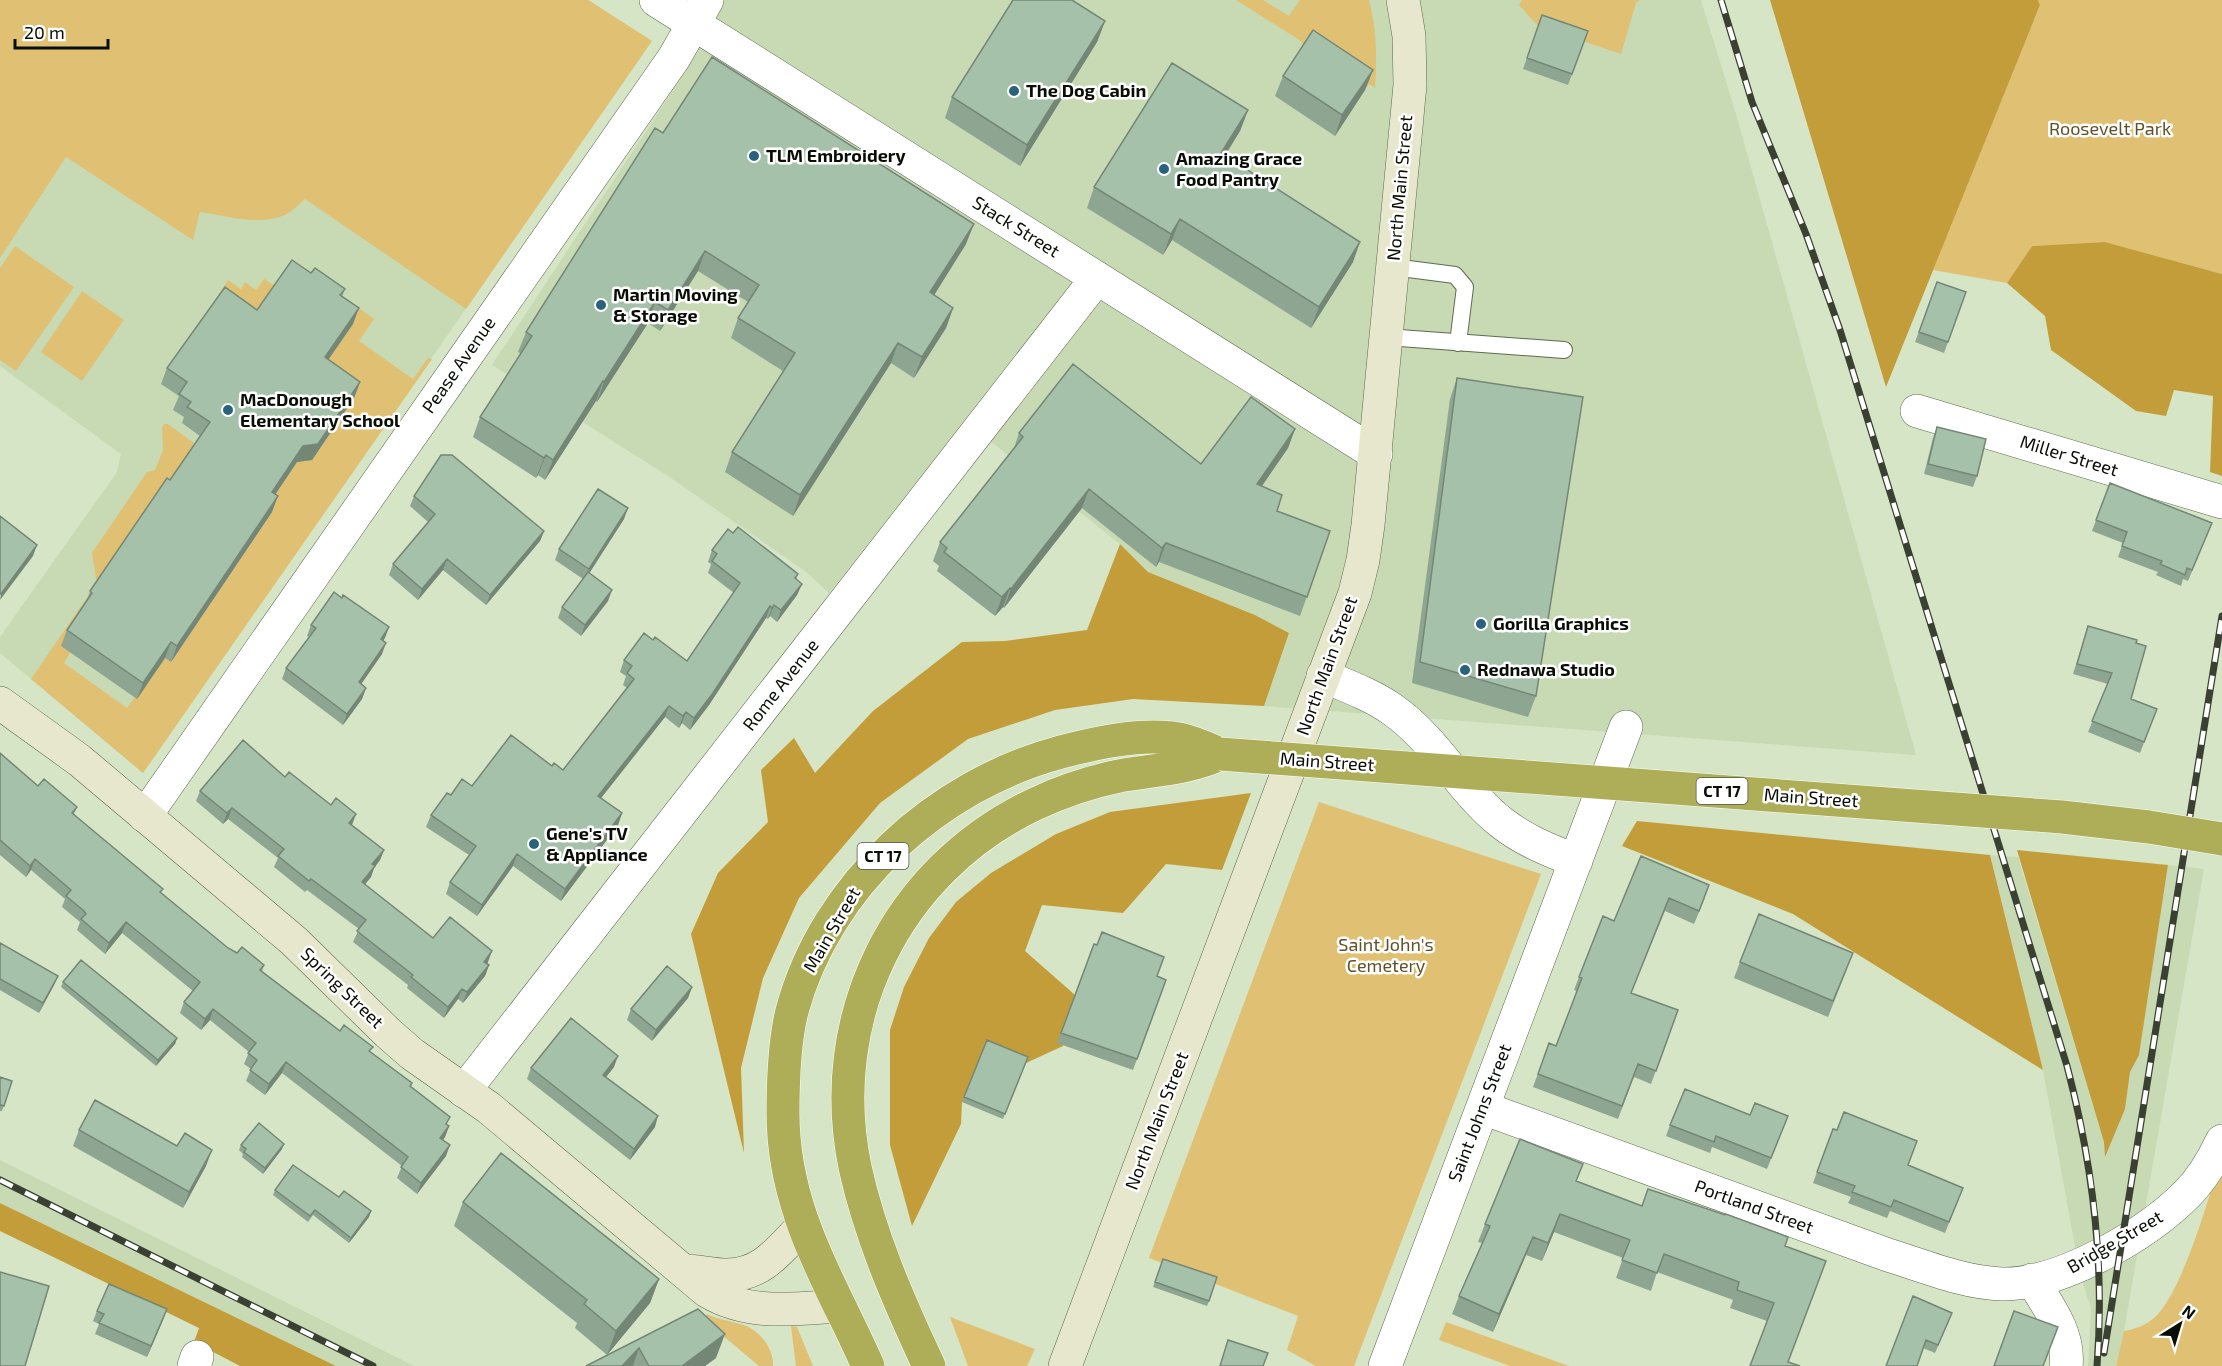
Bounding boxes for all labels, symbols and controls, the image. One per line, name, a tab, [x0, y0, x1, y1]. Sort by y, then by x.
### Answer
scale bar	[15, 12, 108, 50]
text: 20 m	[24, 21, 65, 43]
place label: The Dog Cabin	[1026, 79, 1146, 101]
marker: The Dog Cabin	[1007, 84, 1021, 98]
street label: North Main Street	[1382, 114, 1416, 262]
park label: Roosevelt Park	[2049, 117, 2171, 139]
place label: TLM Embroidery	[766, 144, 907, 166]
place label: Amazing Grace Food Pantry	[1176, 147, 1302, 190]
marker: TLM Embroidery	[747, 149, 761, 163]
marker: Amazing Grace Food Pantry	[1157, 162, 1171, 176]
street label: Stack Street	[969, 191, 1064, 262]
place label: Martin Moving & Storage	[613, 283, 738, 326]
marker: Martin Moving & Storage	[594, 298, 608, 312]
street label: Pease Avenue	[417, 312, 500, 417]
place label: MacDonough Elementary School	[240, 388, 400, 431]
marker: MacDonough Elementary School	[221, 403, 235, 417]
street label: Miller Street	[2018, 430, 2121, 480]
street label: North Main Street	[1291, 593, 1361, 738]
place label: Gorilla Graphics	[1493, 612, 1629, 634]
marker: Gorilla Graphics	[1474, 617, 1488, 631]
street label: Rome Avenue	[737, 634, 823, 735]
place label: Rednawa Studio	[1477, 658, 1615, 680]
marker: Rednawa Studio	[1458, 663, 1472, 677]
street label: Main Street	[1279, 747, 1375, 775]
road number: CT 17	[1696, 778, 1748, 804]
street label: Main Street	[1763, 783, 1859, 811]
place label: Gene's TV & Appliance	[546, 822, 648, 865]
marker: Gene's TV & Appliance	[527, 837, 541, 851]
road number: CT 17	[858, 843, 908, 869]
street label: Main Street	[798, 883, 864, 976]
park label: Saint John's Cemetery	[1338, 933, 1434, 976]
street label: Spring Street	[297, 942, 389, 1032]
street label: Saint Johns Street	[1443, 1040, 1516, 1185]
street label: North Main Street	[1120, 1048, 1193, 1193]
street label: Portland Street	[1692, 1174, 1817, 1238]
street label: Bridge Street	[2063, 1205, 2166, 1277]
north arrow	[2150, 1294, 2210, 1354]
text: N	[2179, 1301, 2200, 1323]

